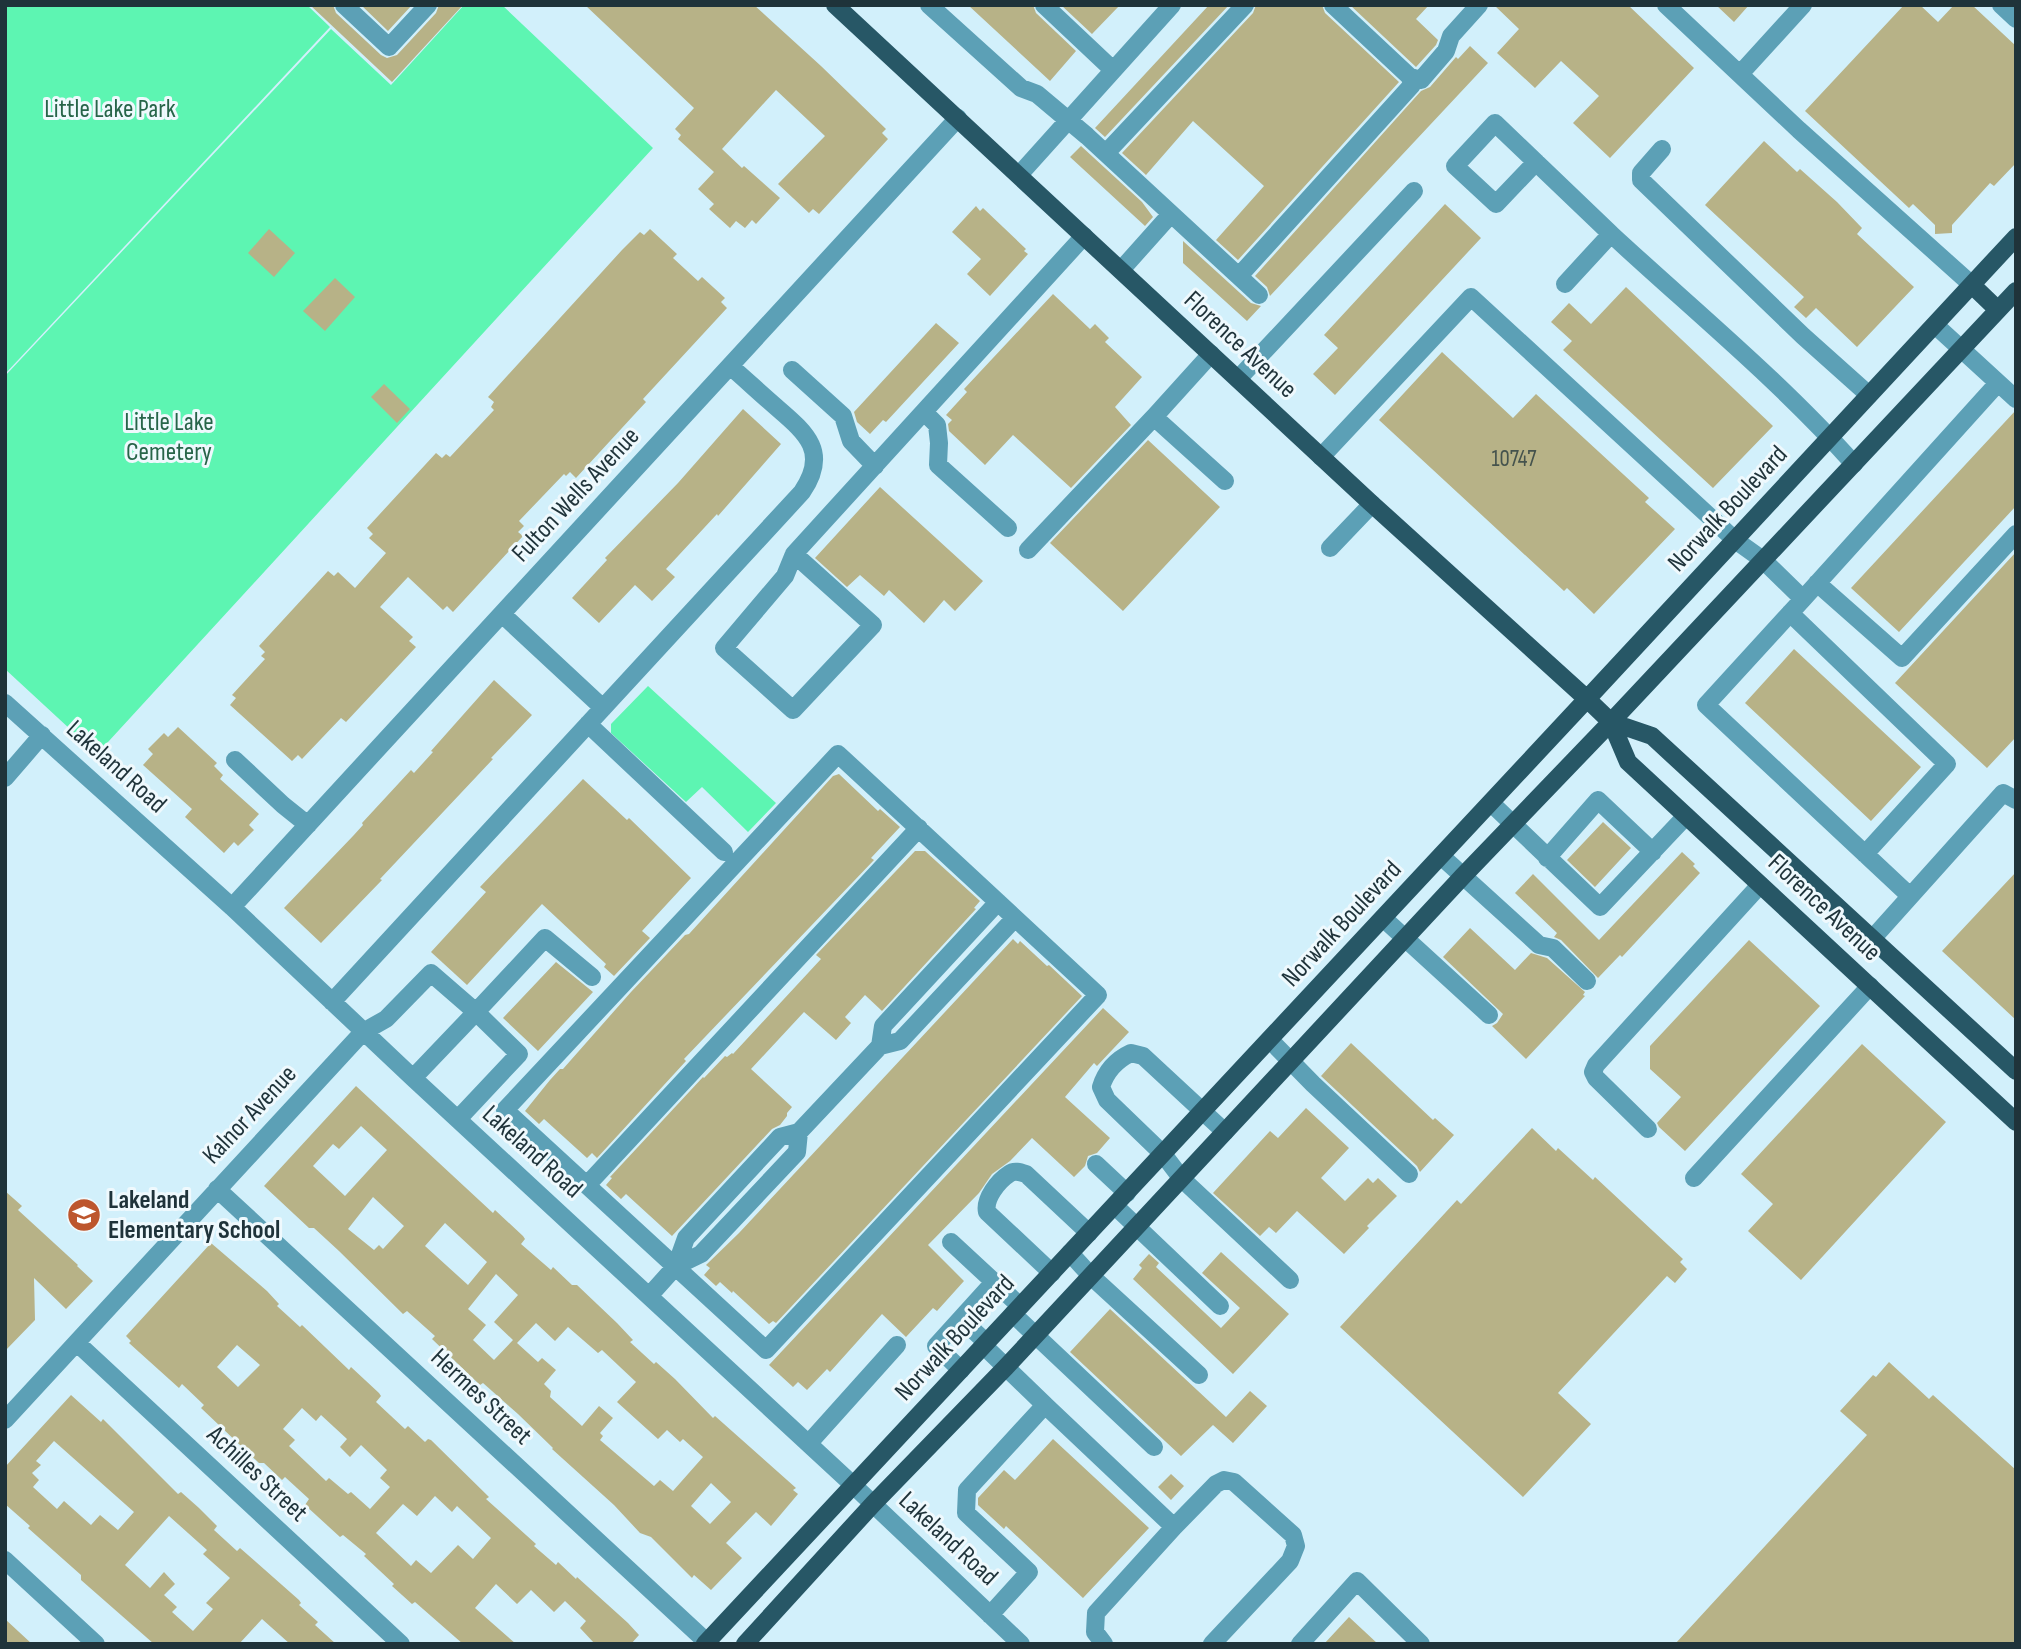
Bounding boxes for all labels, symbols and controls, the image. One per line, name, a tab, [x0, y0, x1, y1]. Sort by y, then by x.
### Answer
park label: Little Lake Park	[44, 94, 176, 125]
street label: Florence Avenue	[1177, 285, 1303, 405]
park label: Little Lake Cemetery	[124, 407, 214, 468]
street label: Fulton Wells Avenue	[506, 421, 646, 569]
street label: Norwalk Boulevard	[1662, 440, 1794, 578]
house number: 10747	[1492, 445, 1536, 473]
street label: Lakeland Road	[60, 714, 172, 820]
street label: Florence Avenue	[1761, 848, 1887, 968]
street label: Norwalk Boulevard	[1276, 855, 1408, 993]
street label: Kalnor Avenue	[197, 1059, 303, 1171]
street label: Lakeland Road	[476, 1099, 588, 1205]
place label: Lakeland Elementary School	[108, 1185, 280, 1246]
school or university icon: Lakeland Elementary School	[65, 1196, 103, 1234]
street label: Norwalk Boulevard	[889, 1269, 1021, 1407]
street label: Hermes Street	[424, 1342, 538, 1452]
street label: Achilles Street	[200, 1419, 314, 1528]
street label: Lakeland Road	[892, 1485, 1004, 1593]

